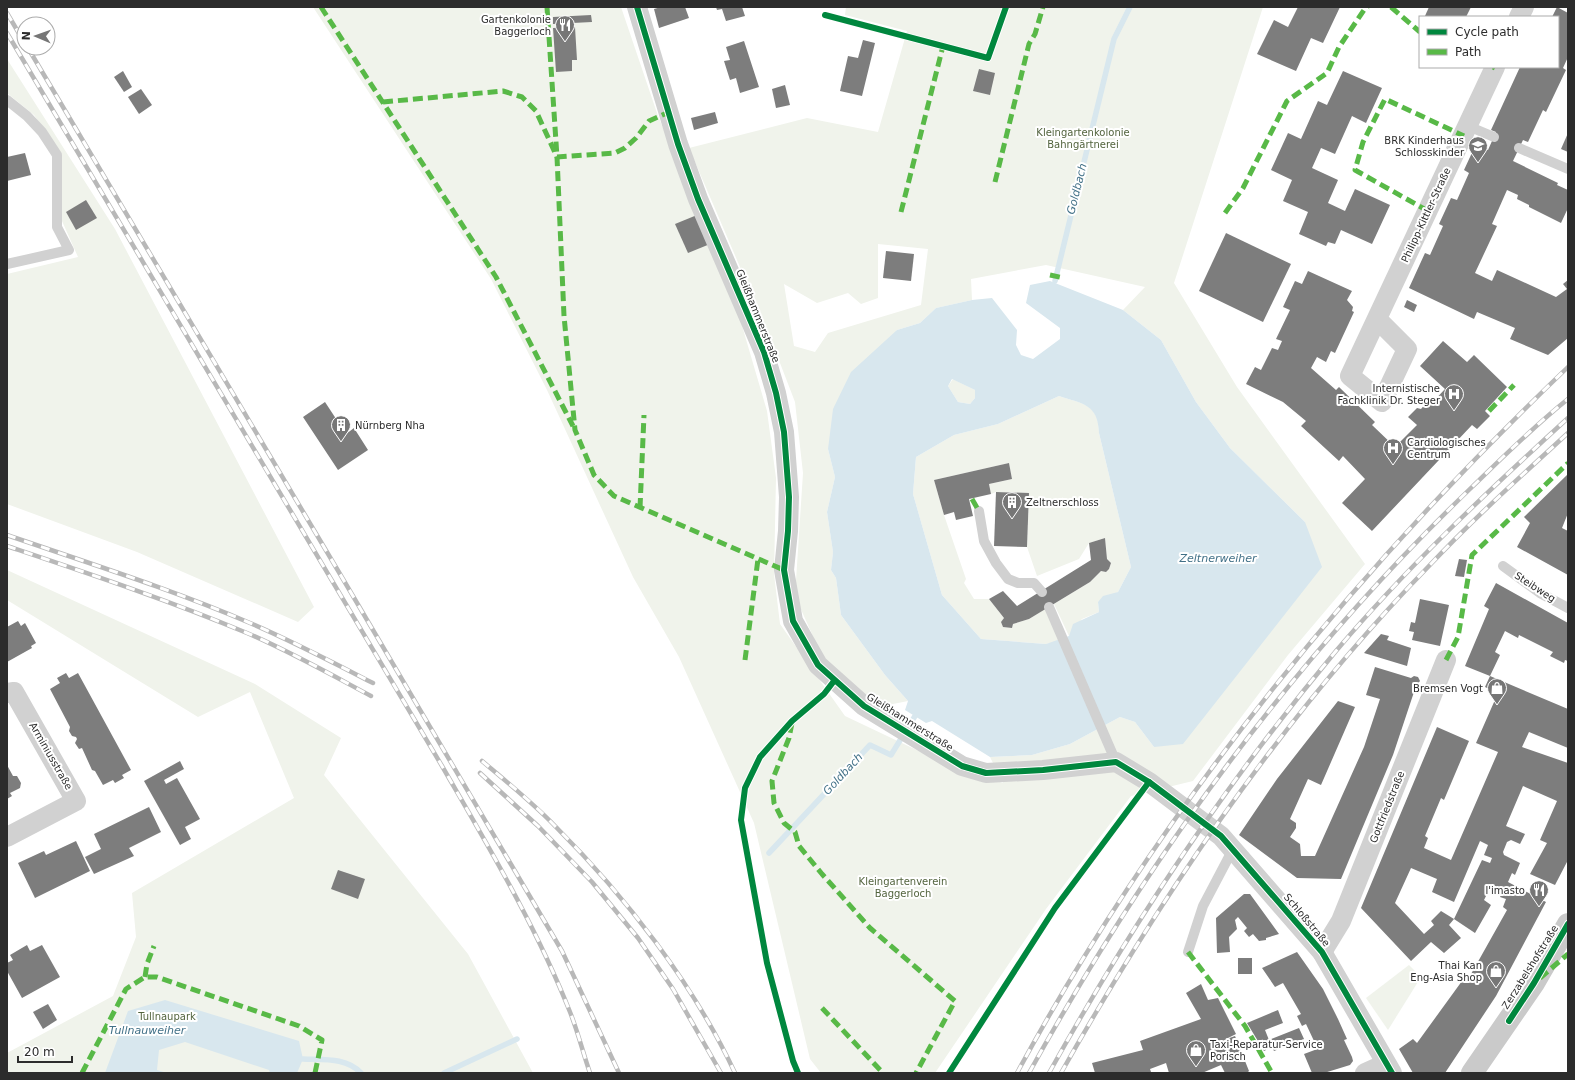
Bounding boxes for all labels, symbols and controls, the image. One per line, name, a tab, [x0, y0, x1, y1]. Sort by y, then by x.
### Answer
place label: Gartenkolonie Baggerloch	[481, 14, 551, 37]
restaurant icon: Gartenkolonie Baggerloch	[554, 14, 576, 42]
north arrow	[16, 16, 56, 56]
legend	[1419, 16, 1559, 68]
text: Cycle path	[1455, 25, 1519, 39]
text: N	[20, 31, 33, 41]
text: Path	[1455, 45, 1481, 59]
park label: Kleingartenkolonie Bahngärtnerei	[1036, 127, 1130, 150]
place label: BRK Kinderhaus Schlosskinder	[1384, 135, 1465, 158]
school or university icon: BRK Kinderhaus Schlosskinder	[1467, 135, 1489, 163]
water label: Goldbach	[1064, 162, 1090, 216]
street label: Philipp-Kittler-Straße	[1399, 166, 1453, 264]
street label: Gleißhammerstraße	[734, 268, 782, 364]
place label: Internistische Fachklinik Dr. Steger	[1337, 383, 1441, 406]
hospital icon: Internistische Fachklinik Dr. Steger	[1443, 383, 1465, 411]
building icon: Nürnberg Nha	[330, 414, 352, 442]
place label: Nürnberg Nha	[355, 420, 425, 431]
hospital icon: Cardiologisches Centrum	[1382, 437, 1404, 465]
place label: Cardiologisches Centrum	[1407, 437, 1486, 460]
building icon: Zeltnerschloss	[1001, 491, 1023, 519]
place label: Zeltnerschloss	[1026, 497, 1099, 508]
water label: Zeltnerweiher	[1178, 552, 1258, 565]
street label: Steibweg	[1513, 570, 1557, 604]
shop icon: Bremsen Vogt	[1486, 677, 1508, 705]
place label: Bremsen Vogt	[1413, 683, 1483, 694]
street label: Gleißhammerstraße	[865, 691, 955, 753]
street label: Arminiusstraße	[27, 720, 75, 792]
water label: Goldbach	[820, 751, 866, 797]
street label: Gottfriedstraße	[1368, 769, 1406, 845]
park label: Kleingartenverein Baggerloch	[859, 876, 947, 899]
restaurant icon: l'imasto	[1528, 879, 1550, 907]
place label: l'imasto	[1486, 885, 1525, 896]
street label: Schloßstraße	[1282, 891, 1332, 949]
street label: Zerzabelshofstraße	[1500, 923, 1560, 1011]
place label: Thai Kan Eng-Asia Shop	[1410, 960, 1482, 983]
shop icon: Thai Kan Eng-Asia Shop	[1485, 960, 1507, 988]
park label: Tullnaupark	[137, 1011, 196, 1022]
water label: Tullnauweiher	[109, 1024, 187, 1037]
scale bar	[18, 1038, 72, 1064]
shop icon: Taxi-Reparatur-Service Porisch	[1185, 1039, 1207, 1067]
place label: Taxi-Reparatur-Service Porisch	[1209, 1039, 1323, 1062]
text: 20 m	[24, 1045, 55, 1059]

